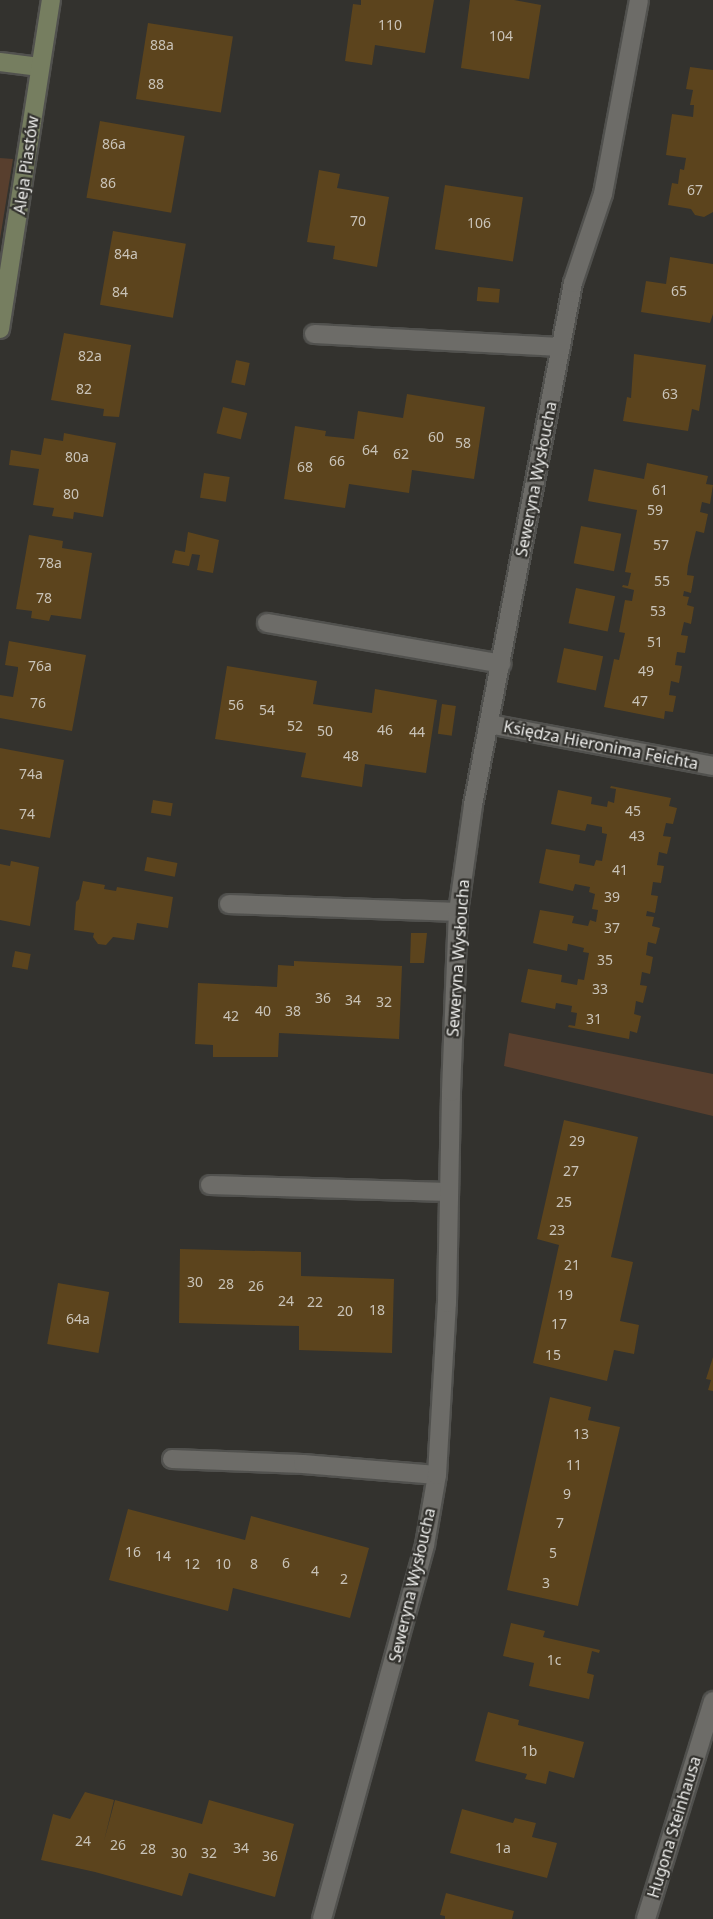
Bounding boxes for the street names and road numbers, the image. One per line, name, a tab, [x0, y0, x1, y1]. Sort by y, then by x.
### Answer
street label: Aleja Piastów	[10, 115, 42, 215]
street label: Seweryna Wysłoucha	[512, 400, 560, 558]
street label: Księdza Hieronima Feichta	[502, 717, 700, 773]
street label: Seweryna Wysłoucha	[443, 879, 473, 1037]
street label: Seweryna Wysłoucha	[385, 1506, 439, 1664]
street label: Hugona Steinhausa	[643, 1754, 705, 1900]

